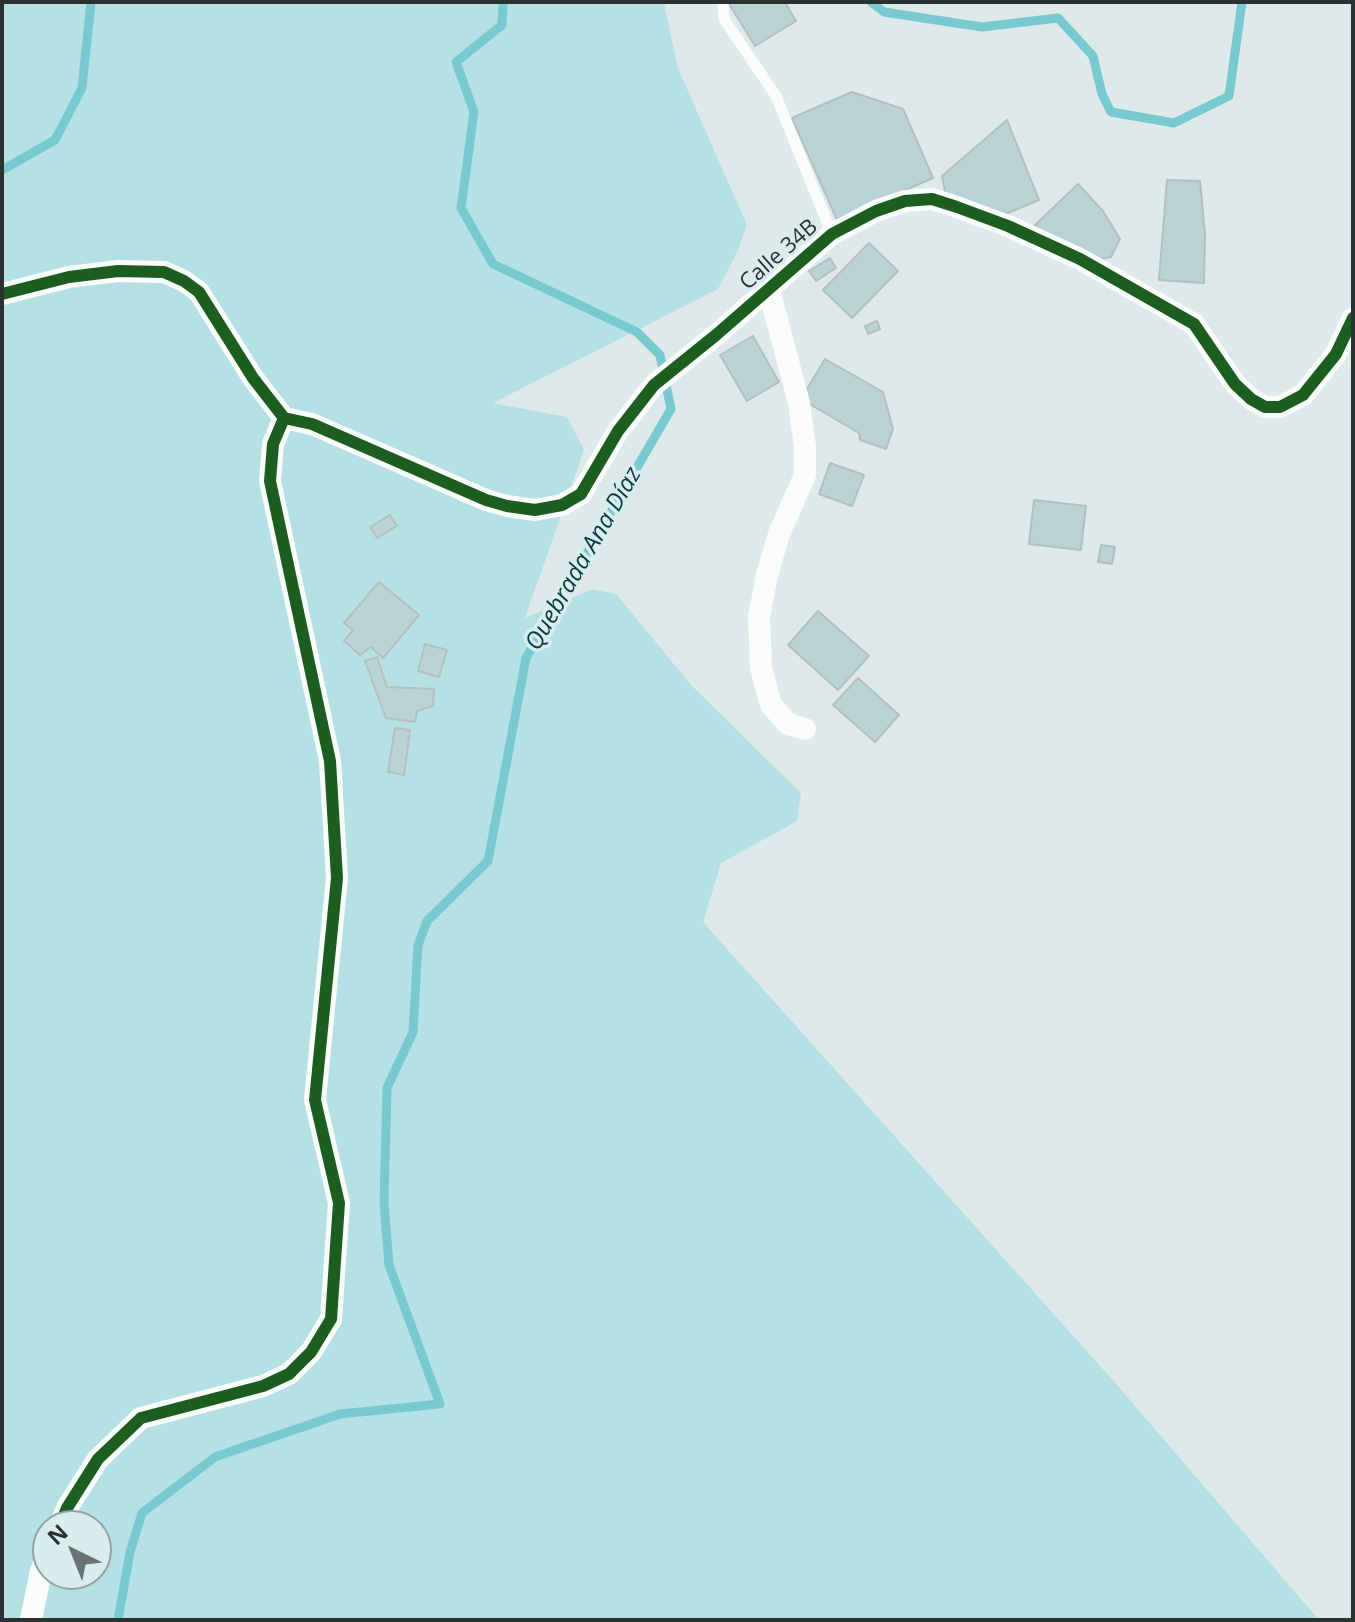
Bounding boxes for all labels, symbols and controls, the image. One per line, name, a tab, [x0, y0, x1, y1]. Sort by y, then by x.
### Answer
street label: Calle 34B	[735, 214, 823, 296]
water label: Quebrada Ana Díaz	[520, 462, 648, 656]
north arrow	[32, 1510, 112, 1590]
text: N	[40, 1517, 74, 1551]

